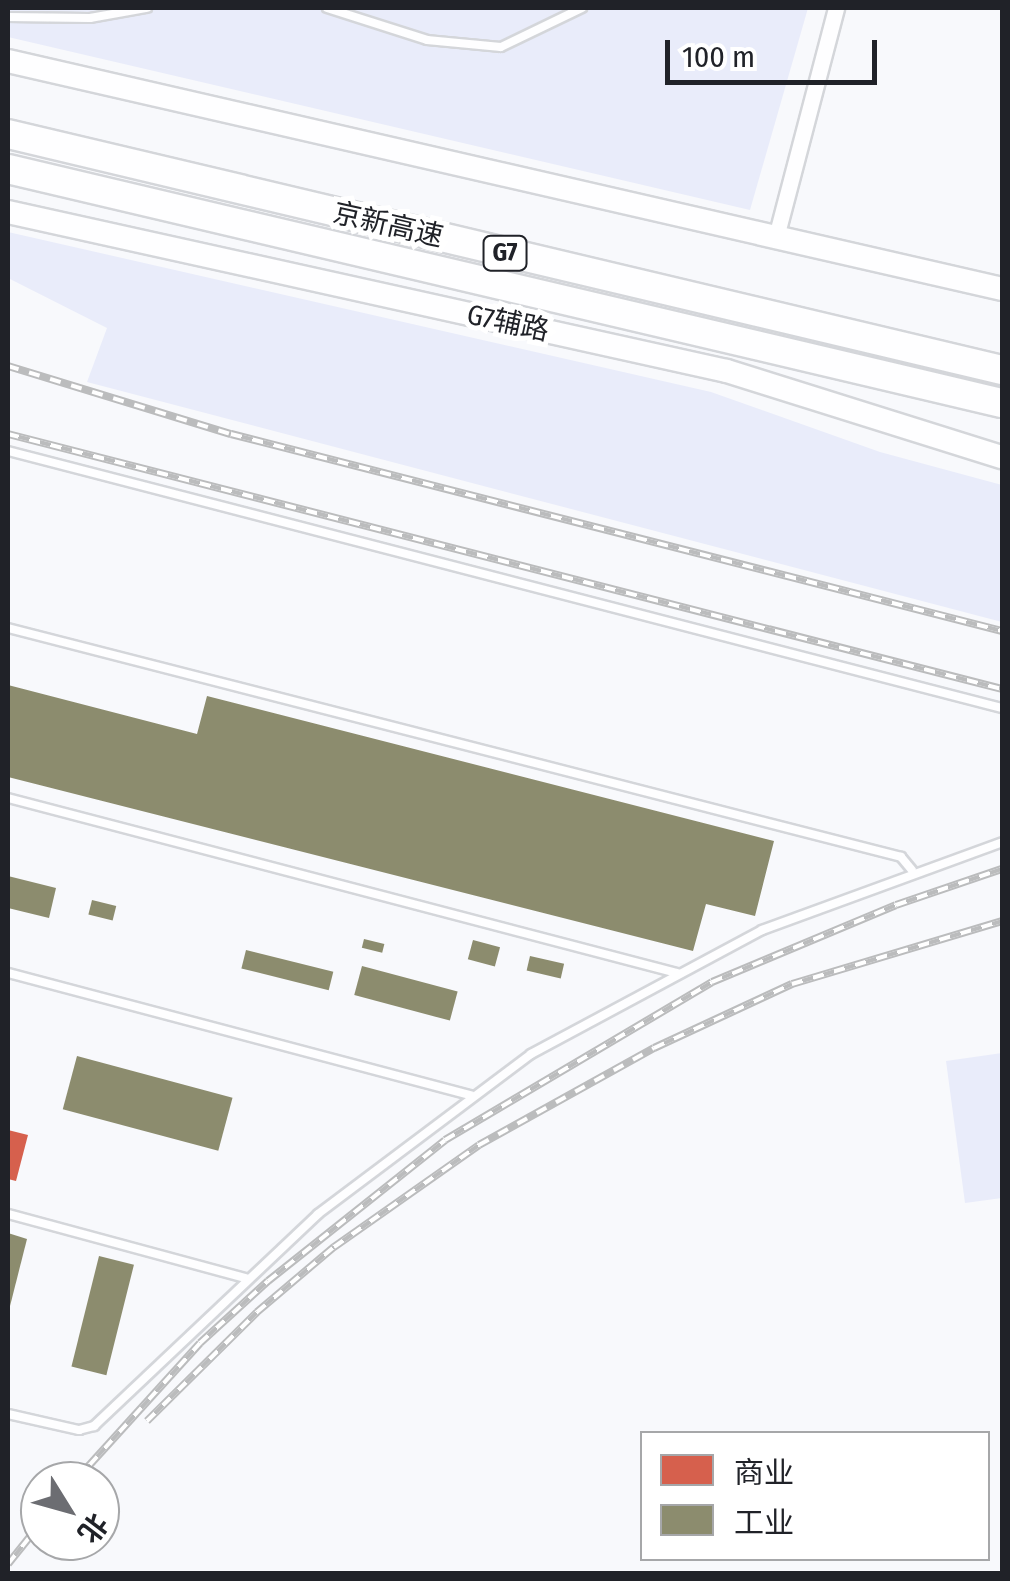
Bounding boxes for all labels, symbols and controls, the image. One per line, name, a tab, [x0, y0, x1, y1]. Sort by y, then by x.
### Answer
scale bar	[670, 20, 882, 82]
text: 100 m	[682, 39, 755, 75]
street label: 京新高速	[330, 196, 446, 254]
road number: G7	[482, 233, 528, 273]
street label: G7辅路	[464, 298, 552, 348]
legend	[640, 1431, 990, 1561]
text: 商业	[734, 1455, 794, 1491]
north arrow	[20, 1461, 120, 1561]
text: 工业	[734, 1505, 794, 1541]
text: 北	[71, 1507, 114, 1549]

